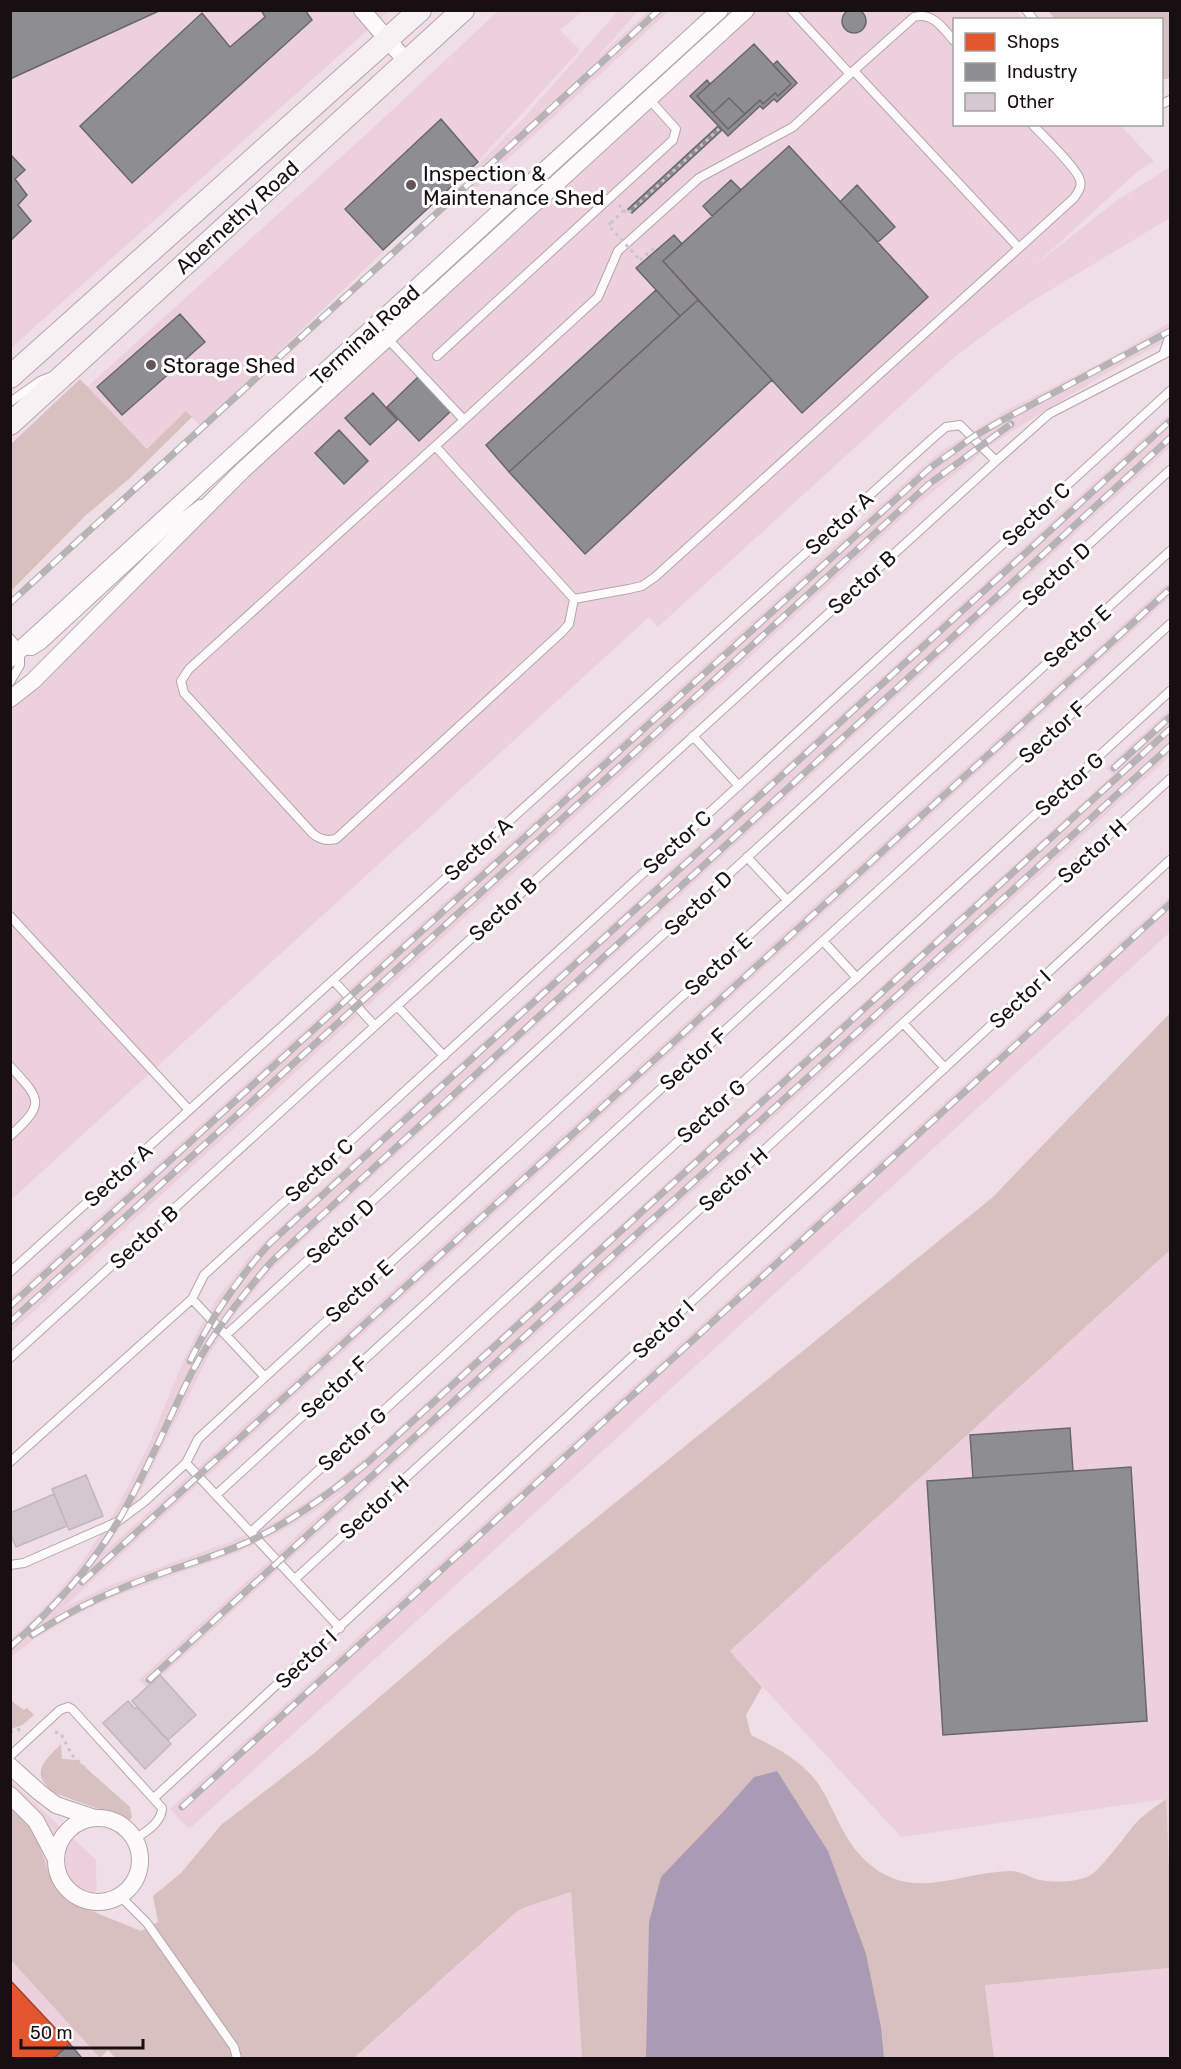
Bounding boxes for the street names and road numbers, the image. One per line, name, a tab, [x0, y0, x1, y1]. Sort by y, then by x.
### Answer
street label: Abernethy Road	[170, 155, 304, 279]
street label: Terminal Road	[305, 280, 425, 390]
street label: Sector C	[997, 477, 1075, 551]
street label: Sector A	[800, 486, 878, 560]
street label: Sector D	[1016, 537, 1096, 611]
street label: Sector B	[823, 545, 901, 619]
street label: Sector E	[1038, 599, 1116, 673]
street label: Sector F	[1013, 695, 1091, 769]
street label: Sector G	[1030, 747, 1108, 821]
street label: Sector C	[638, 805, 716, 879]
street label: Sector A	[439, 812, 517, 886]
street label: Sector H	[1052, 813, 1132, 889]
street label: Sector D	[659, 865, 737, 941]
street label: Sector B	[464, 872, 542, 946]
street label: Sector E	[679, 927, 757, 1001]
street label: Sector I	[984, 964, 1056, 1034]
street label: Sector F	[654, 1022, 732, 1096]
street label: Sector G	[672, 1074, 750, 1148]
street label: Sector C	[280, 1133, 358, 1207]
street label: Sector A	[79, 1138, 157, 1212]
street label: Sector H	[693, 1141, 773, 1217]
street label: Sector D	[301, 1193, 379, 1269]
street label: Sector B	[105, 1200, 183, 1274]
street label: Sector E	[320, 1254, 398, 1328]
street label: Sector I	[627, 1294, 699, 1364]
street label: Sector F	[295, 1350, 373, 1424]
street label: Sector G	[313, 1402, 391, 1476]
street label: Sector H	[334, 1469, 414, 1545]
street label: Sector I	[270, 1624, 342, 1694]

